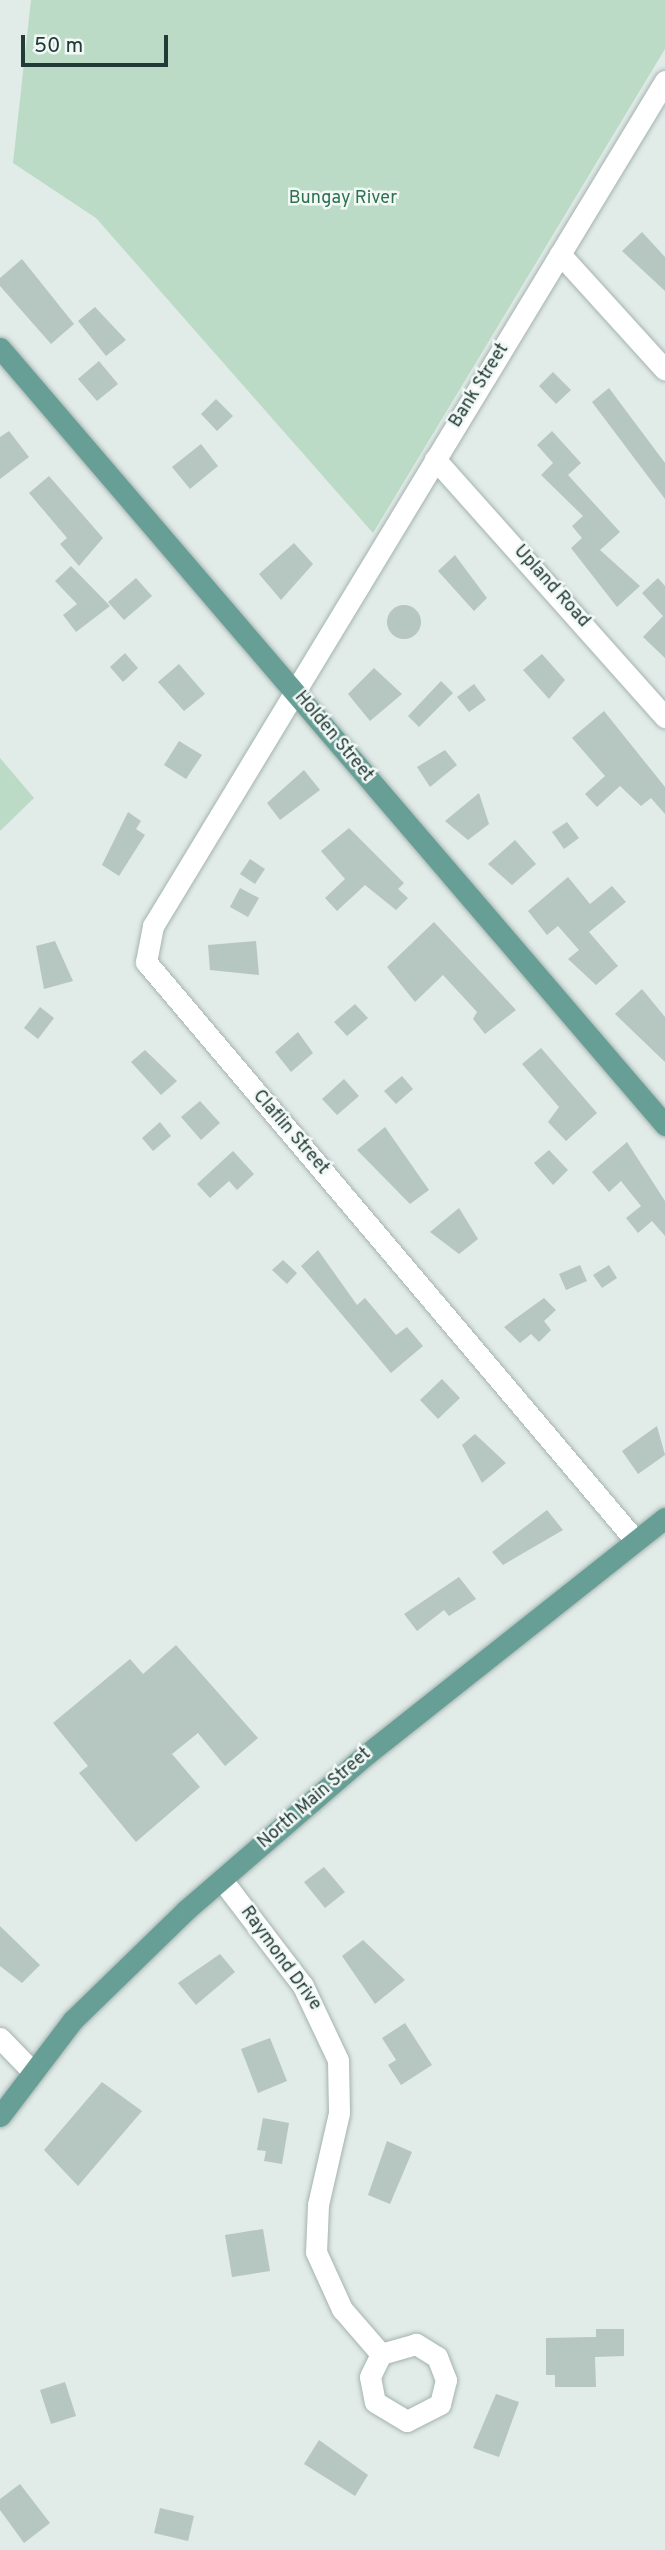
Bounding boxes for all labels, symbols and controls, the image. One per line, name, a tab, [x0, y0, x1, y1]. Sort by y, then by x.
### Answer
scale bar	[24, 21, 172, 65]
text: 50 m	[34, 33, 83, 60]
park label: Bungay River	[289, 188, 397, 210]
street label: Bank Street	[446, 340, 514, 432]
street label: Upland Road	[508, 541, 594, 633]
street label: Holden Street	[289, 687, 377, 787]
street label: Claflin Street	[247, 1086, 333, 1180]
street label: North Main Street	[254, 1744, 376, 1854]
street label: Raymond Drive	[235, 1903, 325, 2015]

